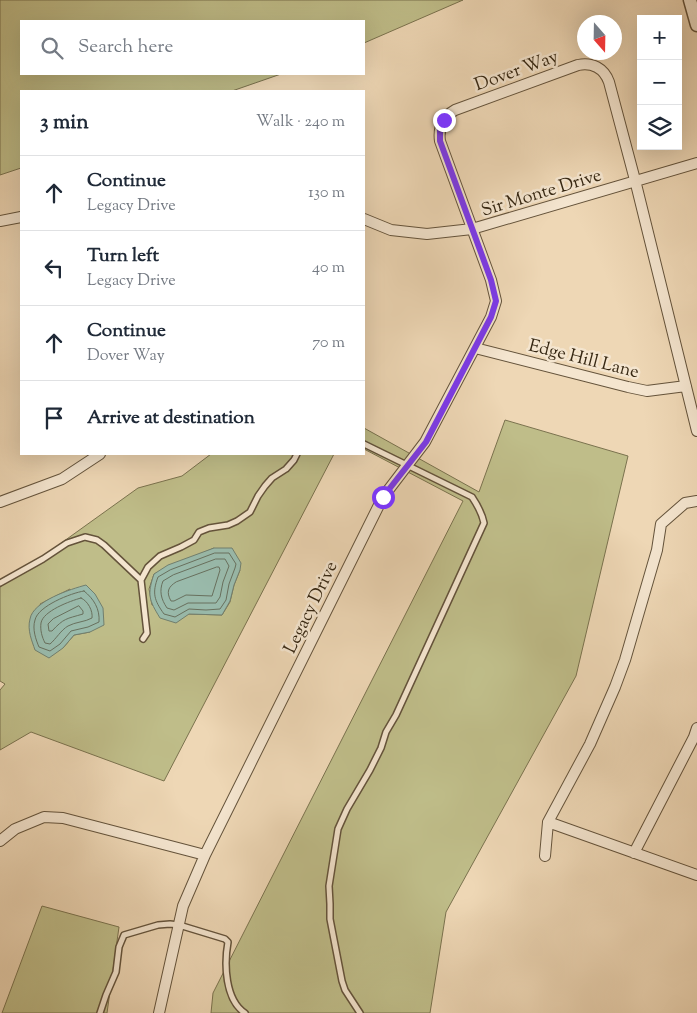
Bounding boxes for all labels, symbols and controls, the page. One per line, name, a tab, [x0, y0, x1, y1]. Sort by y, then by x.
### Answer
north arrow	[577, 15, 622, 60]
map controls	[637, 15, 682, 150]
button: +	[637, 15, 682, 60]
search box	[20, 20, 365, 75]
icon: search	[38, 34, 66, 62]
text: Search here	[78, 34, 173, 61]
street label: Dover Way	[471, 45, 562, 99]
button: −	[637, 60, 682, 105]
button: layers	[637, 105, 682, 150]
text: 3 min	[40, 108, 89, 138]
route end	[433, 109, 456, 132]
text: Walk · 240 m	[256, 111, 345, 134]
street label: Sir Monte Drive	[478, 163, 605, 225]
text: Continue	[87, 168, 166, 195]
icon: ahead	[40, 179, 68, 207]
text: 130 m	[308, 182, 345, 205]
text: Legacy Drive	[87, 195, 176, 218]
text: Turn left	[87, 243, 159, 270]
icon: left	[40, 254, 68, 282]
text: 40 m	[312, 257, 345, 280]
text: Legacy Drive	[87, 270, 176, 293]
text: Continue	[87, 318, 166, 345]
icon: ahead	[40, 329, 68, 357]
text: 70 m	[312, 332, 345, 355]
street label: Edge Hill Lane	[526, 334, 641, 386]
text: Dover Way	[87, 345, 165, 368]
icon: arrive	[40, 404, 68, 432]
text: Arrive at destination	[87, 405, 255, 432]
route start	[372, 486, 395, 509]
street label: Legacy Drive	[278, 557, 345, 658]

